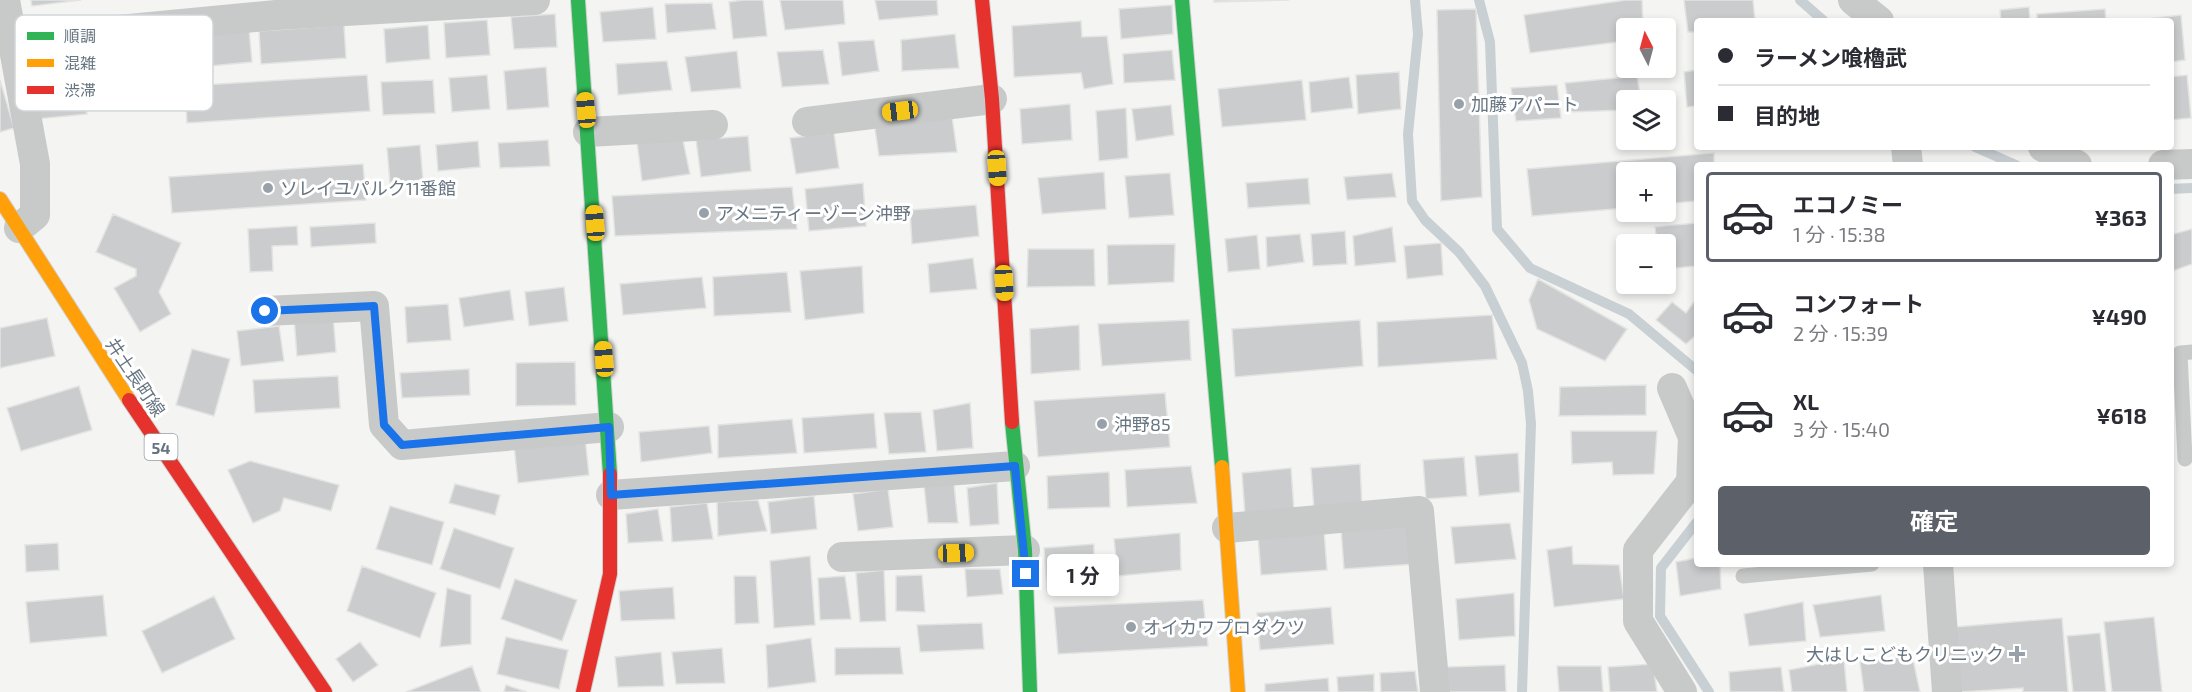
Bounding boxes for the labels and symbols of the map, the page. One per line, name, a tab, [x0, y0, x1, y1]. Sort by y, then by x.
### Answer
legend	[15, 15, 213, 111]
north arrow	[1616, 18, 1676, 78]
text: 順調	[64, 26, 96, 45]
text: 混雑	[64, 53, 96, 72]
text: 渋滞	[64, 80, 96, 99]
car	[575, 91, 597, 129]
place label: 加藤アパート	[1471, 93, 1579, 115]
marker: 加藤アパート	[1452, 97, 1466, 111]
car	[881, 100, 919, 122]
car	[987, 149, 1007, 187]
place label: ソレイユパルク11番館	[280, 177, 456, 199]
marker: ソレイユパルク11番館	[261, 181, 275, 195]
place label: アメニティーゾーン沖野	[716, 202, 911, 224]
car	[585, 204, 605, 242]
marker: アメニティーゾーン沖野	[697, 206, 711, 220]
car	[994, 265, 1014, 301]
route start	[251, 297, 278, 324]
street label: 井土長町線	[102, 334, 170, 420]
car	[594, 340, 614, 378]
place label: 沖野85	[1114, 413, 1171, 435]
marker: 沖野85	[1095, 417, 1109, 431]
road number: 54	[144, 434, 178, 460]
car	[938, 543, 974, 563]
callout: 1 分	[1047, 553, 1119, 595]
route end	[1012, 560, 1039, 587]
place label: オイカワプロダクツ	[1143, 616, 1305, 638]
marker: オイカワプロダクツ	[1124, 620, 1138, 634]
place label: 大はしこどもクリニック	[1806, 643, 2004, 665]
marker: 大はしこどもクリニック	[2008, 645, 2026, 663]

